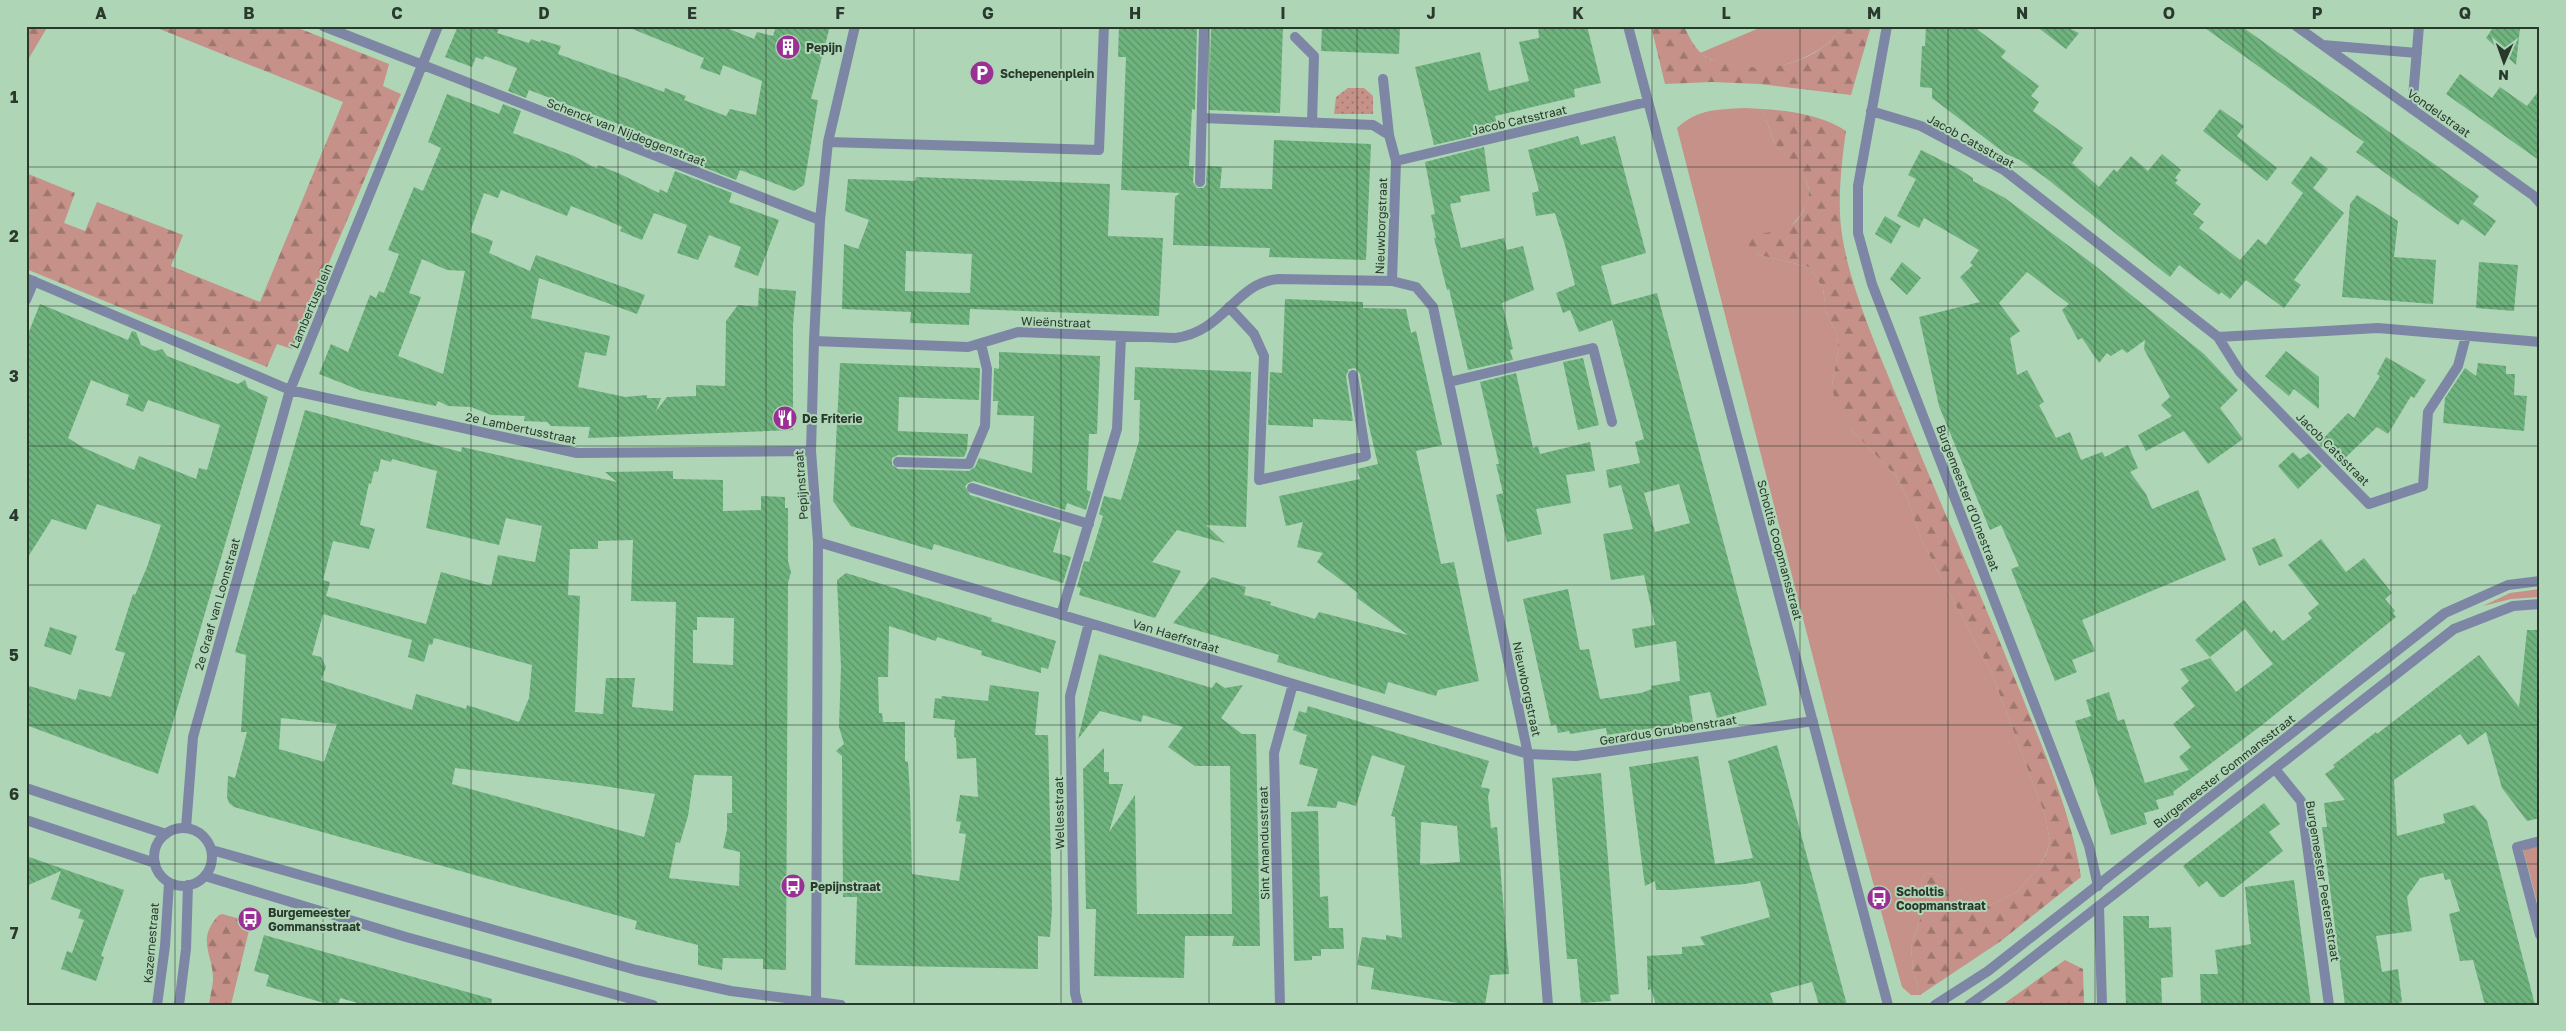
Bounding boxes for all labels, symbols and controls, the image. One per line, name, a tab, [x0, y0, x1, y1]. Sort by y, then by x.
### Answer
text: A	[95, 3, 107, 23]
text: B	[243, 3, 255, 23]
text: C	[391, 3, 403, 23]
text: D	[538, 3, 550, 23]
text: E	[687, 3, 697, 23]
text: F	[835, 3, 845, 23]
text: G	[982, 3, 994, 23]
text: H	[1129, 3, 1141, 23]
text: I	[1280, 3, 1286, 23]
text: J	[1426, 3, 1436, 23]
text: K	[1572, 3, 1584, 23]
text: L	[1721, 3, 1731, 23]
text: M	[1867, 3, 1881, 23]
text: N	[2016, 3, 2028, 23]
text: O	[2163, 3, 2175, 23]
text: P	[2312, 3, 2323, 23]
text: Q	[2459, 3, 2471, 23]
building icon: Pepijn	[775, 34, 801, 60]
north arrow	[2478, 38, 2528, 88]
place label: Pepijn	[806, 40, 842, 55]
parking icon: Schepenenplein	[969, 60, 995, 86]
place label: Schepenenplein	[1000, 66, 1094, 81]
text: N	[2498, 67, 2509, 84]
street label: Vondelstraat	[2404, 86, 2474, 140]
text: 1	[10, 87, 18, 107]
street label: Schenck van Nijdeggenstraat	[545, 95, 708, 169]
street label: Jacob Catsstraat	[1470, 102, 1568, 138]
street label: Jacob Catsstraat	[1925, 111, 2017, 171]
street label: Nieuwborgstraat	[1372, 177, 1390, 275]
text: 2	[9, 226, 19, 246]
street label: Lambertusplein	[286, 261, 336, 351]
street label: Wieënstraat	[1021, 313, 1091, 331]
text: 3	[9, 366, 19, 386]
restaurant icon: De Friterie	[772, 405, 798, 431]
street label: 2e Lambertusstraat	[464, 409, 578, 447]
street label: Jacob Catsstraat	[2293, 409, 2373, 489]
place label: De Friterie	[802, 411, 863, 426]
street label: Burgemeester d'Olnestraat	[1933, 423, 2003, 573]
street label: Pepijnstraat	[791, 449, 811, 520]
street label: Scholtis Coopmansstraat	[1754, 478, 1806, 622]
text: 4	[9, 505, 19, 525]
street label: 2e Graaf van Loonstraat	[191, 536, 243, 672]
street label: Van Haeffstraat	[1131, 616, 1221, 656]
street label: Nieuwborgstraat	[1510, 640, 1544, 738]
text: 5	[9, 645, 19, 665]
street label: Burgemeester Gommansstraat	[2150, 711, 2298, 831]
street label: Gerardus Grubbenstraat	[1598, 712, 1738, 748]
street label: Wellesstraat	[1051, 776, 1067, 850]
text: 6	[9, 784, 19, 804]
street label: Sint Amandusstraat	[1256, 786, 1272, 900]
street label: Burgemeester Peetersstraat	[2303, 799, 2343, 963]
bus stop icon: Pepijnstraat	[780, 873, 806, 899]
place label: Pepijnstraat	[810, 879, 881, 894]
place label: Scholtis Coopmanstraat	[1896, 884, 1986, 913]
bus stop icon: Scholtis Coopmanstraat	[1866, 885, 1892, 911]
street label: Kazernestraat	[140, 902, 162, 984]
place label: Burgemeester Gommansstraat	[268, 905, 361, 934]
bus stop icon: Burgemeester Gommansstraat	[237, 906, 263, 932]
text: 7	[10, 923, 19, 943]

